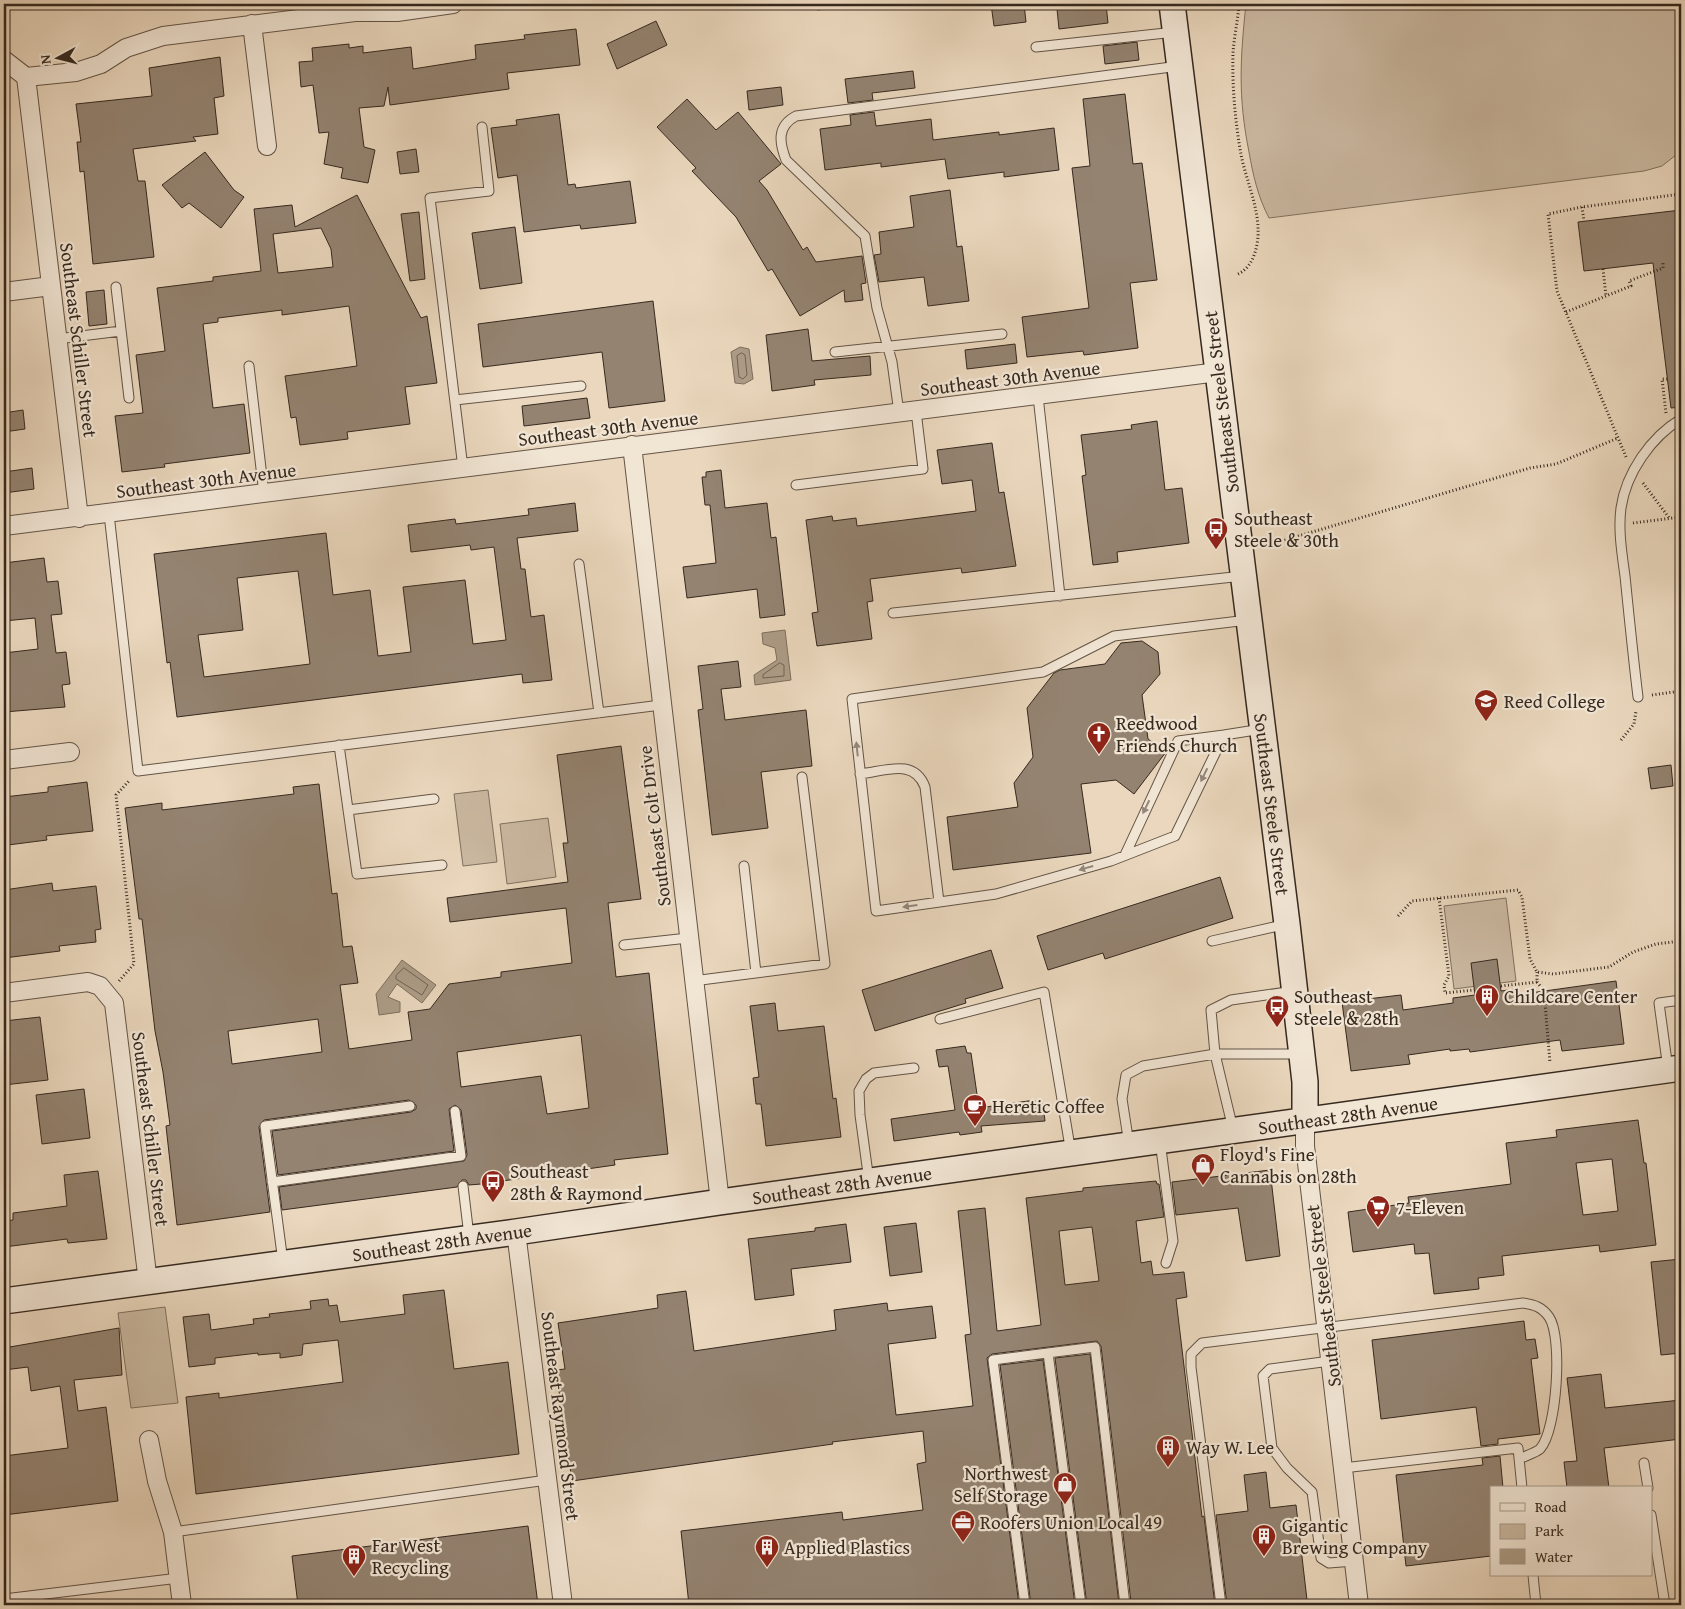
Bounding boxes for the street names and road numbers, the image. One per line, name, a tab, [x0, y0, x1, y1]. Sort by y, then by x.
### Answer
street label: Southeast Schiller Street	[53, 241, 105, 439]
street label: Southeast Steele Street	[1196, 309, 1246, 495]
street label: Southeast 30th Avenue	[918, 353, 1102, 403]
street label: Southeast 30th Avenue	[516, 403, 700, 453]
street label: Southeast 30th Avenue	[114, 455, 298, 505]
street label: Southeast Steele Street	[1247, 711, 1297, 897]
street label: Southeast Colt Drive	[630, 744, 678, 908]
street label: Southeast Schiller Street	[125, 1030, 177, 1228]
street label: Southeast 28th Avenue	[1256, 1089, 1440, 1141]
street label: Southeast 28th Avenue	[750, 1159, 934, 1211]
street label: Southeast Steele Street	[1298, 1203, 1348, 1389]
street label: Southeast 28th Avenue	[350, 1216, 534, 1268]
street label: Southeast Raymond Street	[534, 1310, 588, 1523]

